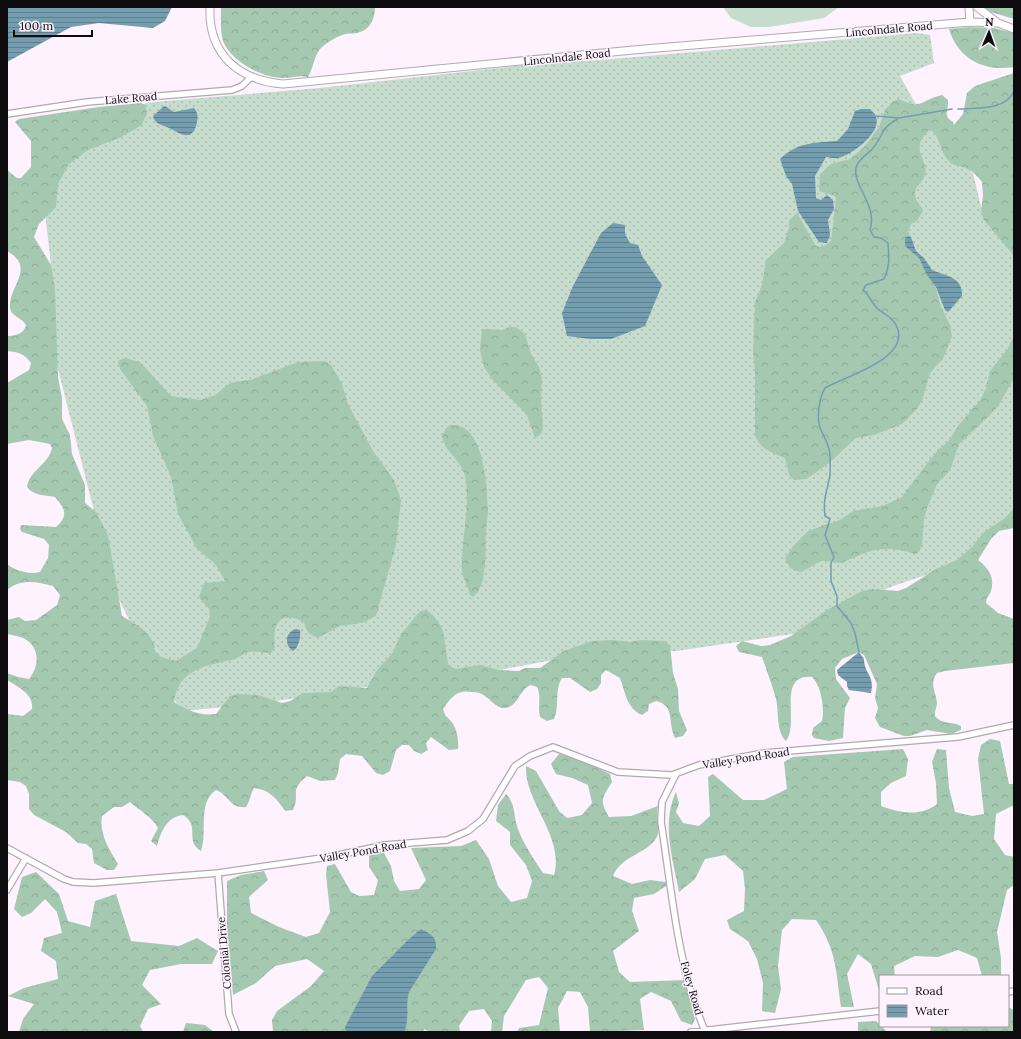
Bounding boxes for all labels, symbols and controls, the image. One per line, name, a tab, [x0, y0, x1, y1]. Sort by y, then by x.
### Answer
scale bar	[14, 12, 92, 38]
north arrow	[969, 12, 1009, 52]
text: N	[985, 15, 994, 29]
text: 100 m	[20, 18, 53, 33]
street label: Lincolndale Road	[845, 18, 934, 40]
street label: Lincolndale Road	[523, 45, 612, 69]
street label: Lake Road	[104, 89, 158, 107]
street label: Valley Pond Road	[701, 744, 791, 772]
street label: Valley Pond Road	[318, 836, 408, 866]
street label: Colonial Drive	[214, 916, 234, 990]
street label: Foley Road	[678, 959, 706, 1017]
legend	[879, 975, 1009, 1027]
text: Road	[915, 983, 943, 998]
text: Water	[915, 1003, 950, 1018]

